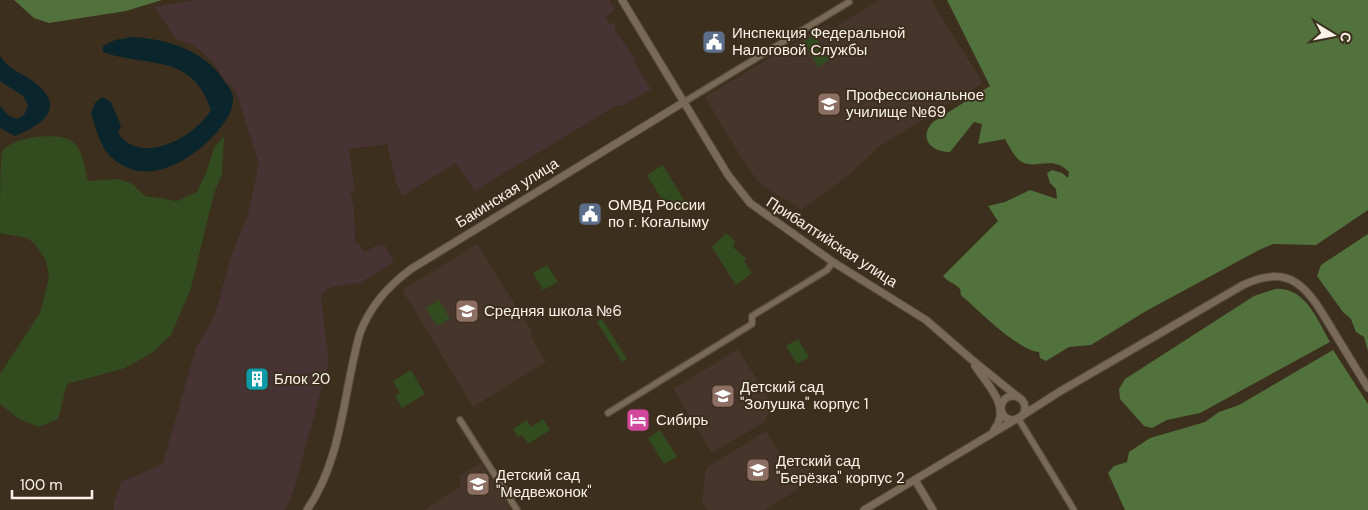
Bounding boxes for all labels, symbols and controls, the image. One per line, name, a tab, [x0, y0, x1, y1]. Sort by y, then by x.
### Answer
north arrow	[1308, 10, 1358, 60]
place label: Инспекция Федеральной Налоговой Службы	[732, 23, 905, 60]
public building icon: Инспекция Федеральной Налоговой Службы	[701, 29, 727, 55]
text: С	[1336, 31, 1356, 44]
place label: Профессиональное училище №69	[846, 85, 984, 122]
school or university icon: Профессиональное училище №69	[816, 91, 842, 117]
street label: Бакинская улица	[452, 153, 563, 233]
street label: Прибалтийская улица	[763, 192, 902, 292]
place label: ОМВД России по г. Когалыму	[608, 195, 709, 232]
public building icon: ОМВД России по г. Когалыму	[577, 201, 603, 227]
school or university icon: Средняя школа №6	[454, 298, 480, 324]
place label: Средняя школа №6	[484, 301, 622, 321]
building icon: Блок 20	[244, 366, 270, 392]
place label: Блок 20	[274, 369, 330, 389]
place label: Детский сад "Золушка" корпус 1	[740, 377, 868, 414]
school or university icon: Детский сад "Золушка" корпус 1	[710, 383, 736, 409]
hotel icon: Сибирь	[625, 407, 651, 433]
place label: Сибирь	[656, 410, 709, 430]
place label: Детский сад "Берёзка" корпус 2	[776, 451, 905, 488]
school or university icon: Детский сад "Берёзка" корпус 2	[745, 457, 771, 483]
place label: Детский сад "Медвежонок"	[496, 465, 592, 502]
scale bar	[12, 468, 92, 500]
school or university icon: Детский сад "Медвежонок"	[465, 471, 491, 497]
text: 100 m	[20, 475, 63, 495]

